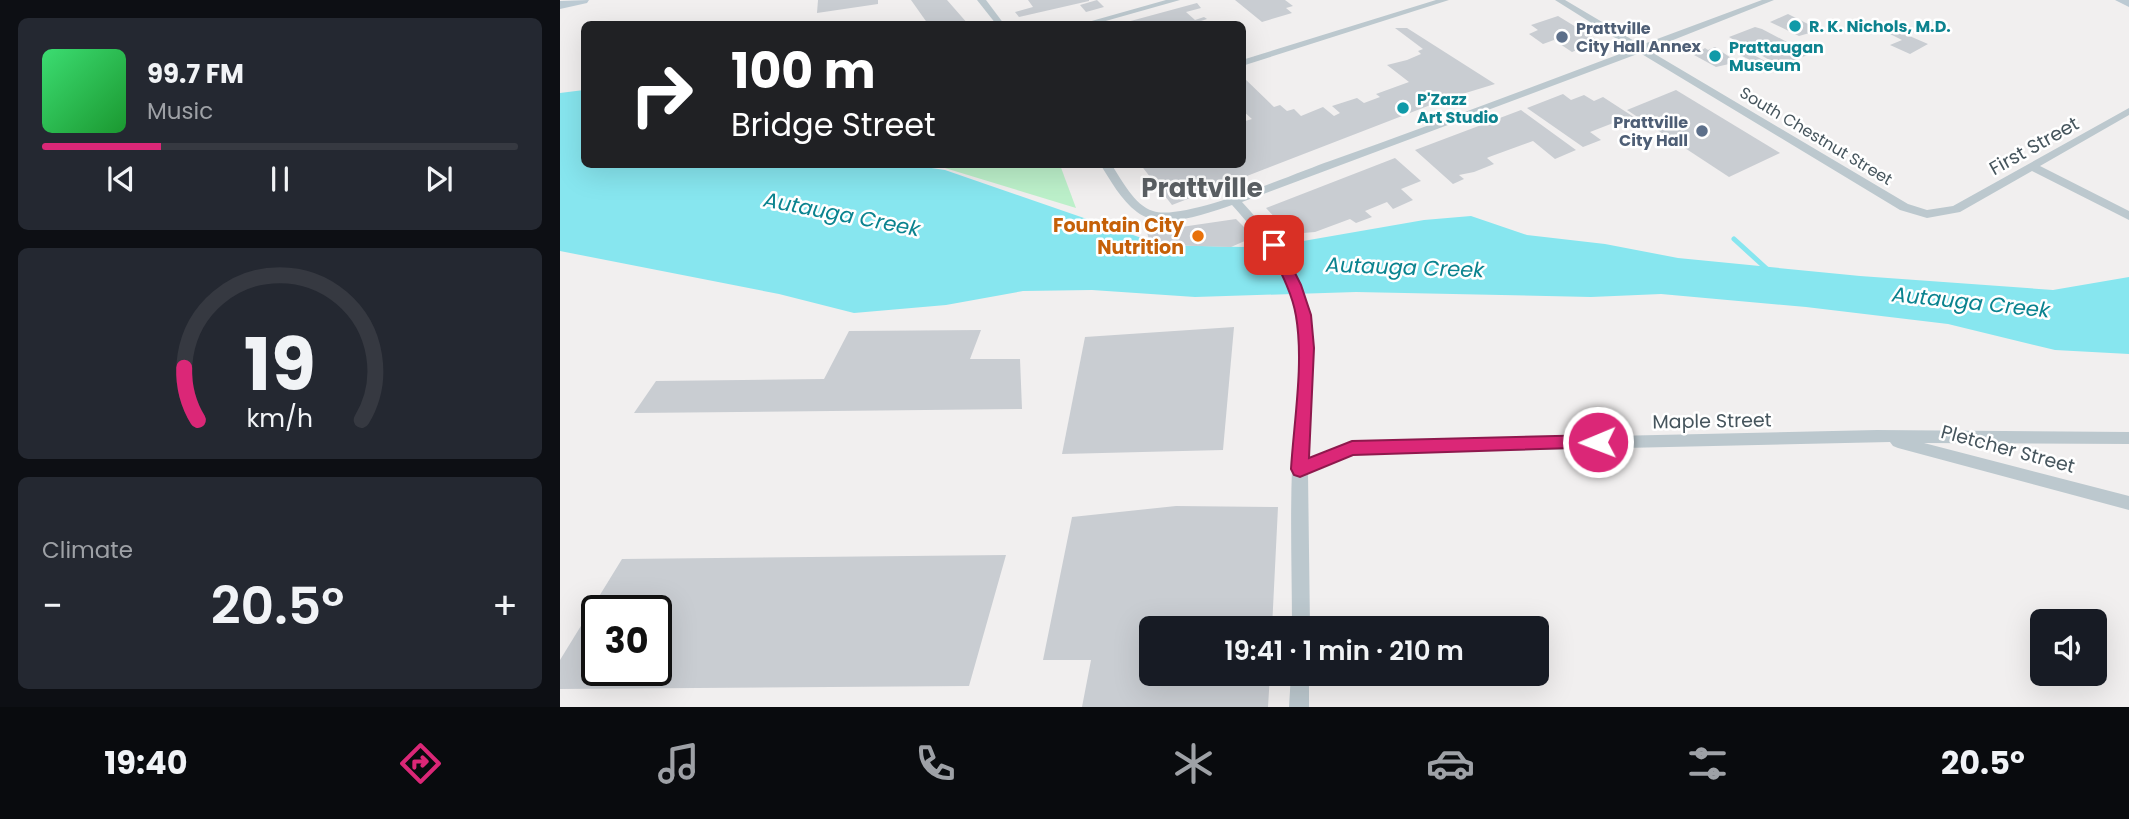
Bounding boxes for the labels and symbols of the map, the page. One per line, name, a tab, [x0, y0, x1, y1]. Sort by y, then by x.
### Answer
place label: R. K. Nichols, M.D.	[1809, 15, 1951, 38]
place label: Prattville City Hall Annex	[1576, 17, 1702, 58]
marker: R. K. Nichols, M.D.	[1787, 18, 1803, 34]
marker: Prattville City Hall Annex	[1554, 29, 1570, 45]
place label: Prattaugan Museum	[1729, 36, 1824, 77]
marker: Prattaugan Museum	[1707, 48, 1723, 64]
street label: South Chestnut Street	[1735, 81, 1897, 191]
place label: P'Zazz Art Studio	[1417, 88, 1498, 129]
marker: P'Zazz Art Studio	[1395, 100, 1411, 116]
street label: First Street	[1984, 110, 2084, 182]
place label: Prattville City Hall	[1613, 111, 1688, 152]
marker: Prattville City Hall	[1694, 123, 1710, 139]
district label: Prattville	[1141, 170, 1263, 206]
water label: Autauga Creek	[760, 184, 924, 244]
place label: Fountain City Nutrition	[1053, 212, 1185, 261]
pin	[1244, 215, 1304, 275]
marker: Fountain City Nutrition	[1190, 228, 1206, 244]
water label: Autauga Creek	[1324, 250, 1486, 284]
water label: Autauga Creek	[1890, 279, 2052, 325]
position arrow	[1561, 405, 1635, 479]
street label: Maple Street	[1652, 406, 1772, 436]
street label: Pletcher Street	[1938, 418, 2078, 480]
speed limit sign: 30	[581, 595, 672, 686]

